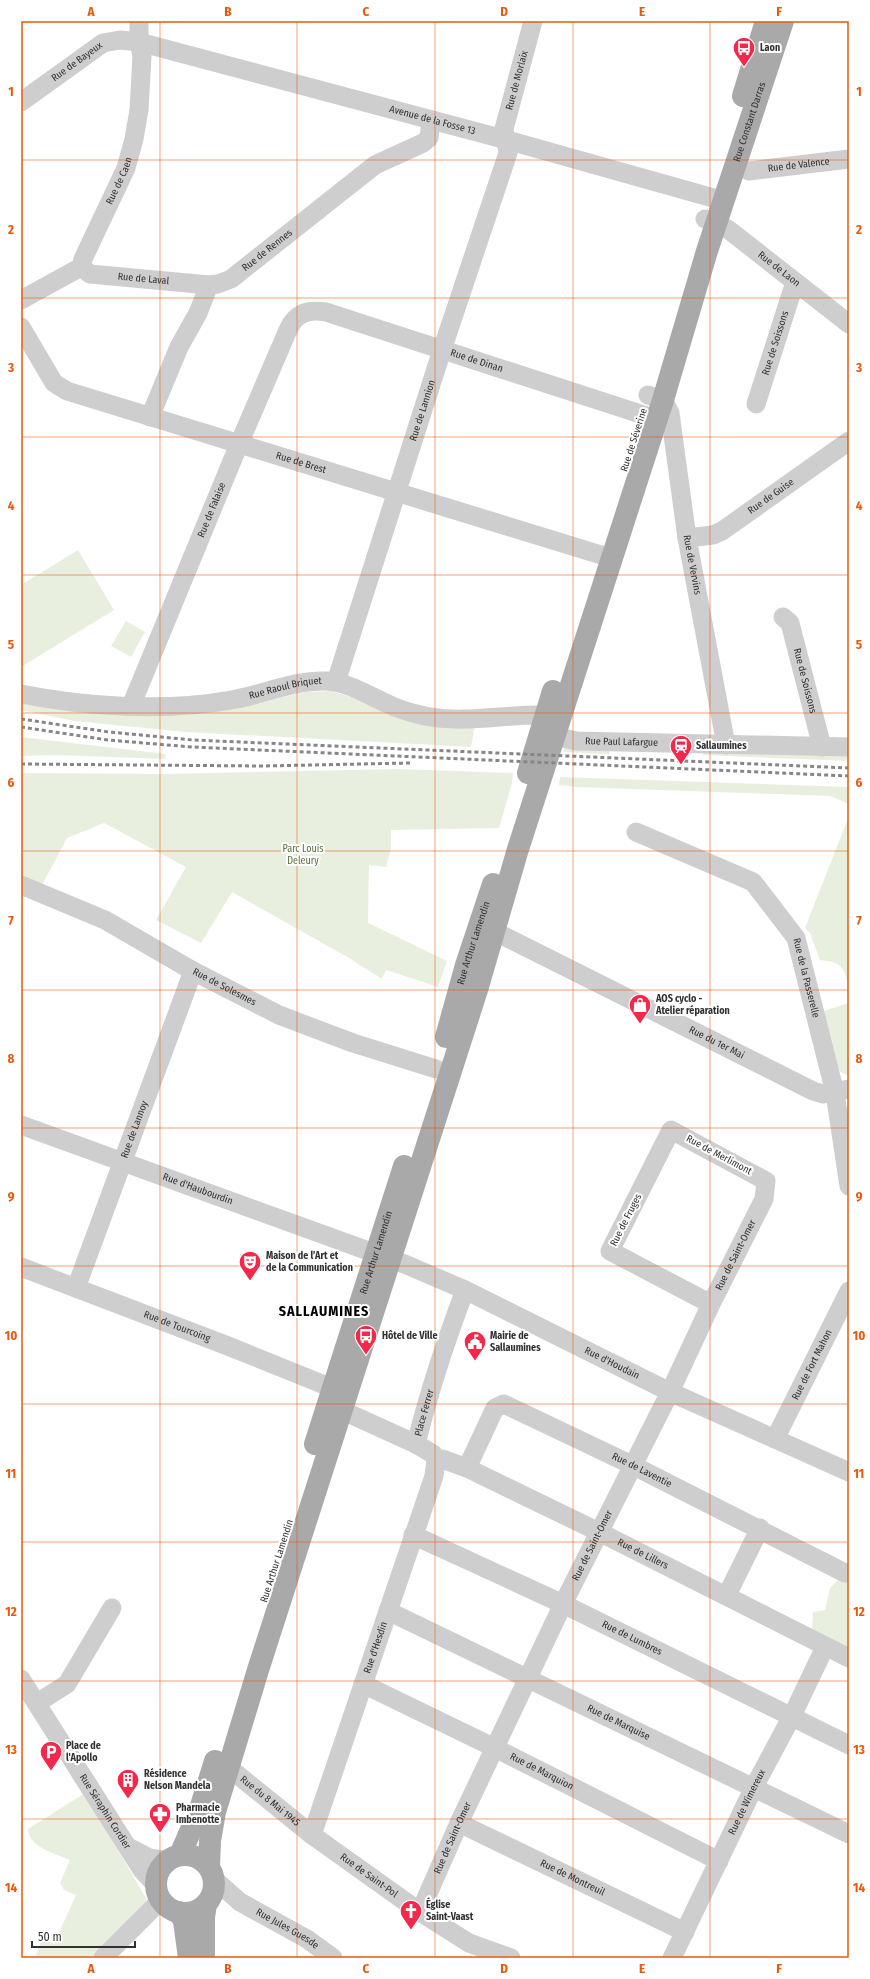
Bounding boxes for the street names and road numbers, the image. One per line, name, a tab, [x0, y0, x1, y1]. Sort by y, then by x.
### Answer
street label: Rue de Bayeux	[49, 39, 105, 84]
street label: Rue de Morlaix	[503, 49, 531, 111]
street label: Rue Constant Darras	[731, 81, 768, 163]
street label: Avenue de la Fosse 13	[388, 103, 477, 137]
street label: Rue de Valence	[767, 155, 830, 175]
street label: Rue de Caen	[104, 156, 135, 207]
street label: Rue de Rennes	[240, 227, 295, 274]
street label: Rue de Laon	[755, 249, 803, 289]
street label: Rue de Laval	[117, 271, 170, 287]
street label: Rue de Soissons	[760, 309, 791, 377]
street label: Rue de Dinan	[449, 347, 504, 375]
street label: Rue de Lannion	[407, 378, 438, 443]
street label: Rue de Séverine	[618, 407, 650, 473]
street label: Rue de Brest	[274, 449, 328, 476]
street label: Rue de Guise	[746, 476, 796, 517]
street label: Rue de Falaise	[195, 481, 229, 539]
street label: Rue de Vervins	[681, 534, 704, 596]
street label: Rue de Soissons	[791, 647, 819, 715]
street label: Rue Raoul Briquet	[248, 675, 323, 702]
street label: Rue Paul Lafargue	[585, 735, 658, 749]
street label: Rue Arthur Lamendin	[455, 900, 493, 986]
street label: Rue de la Passerelle	[790, 937, 822, 1019]
street label: Rue de Solesmes	[191, 966, 258, 1008]
street label: Rue du 1er Mai	[687, 1024, 746, 1062]
street label: Rue de Lannoy	[118, 1099, 151, 1160]
street label: Rue de Merlimont	[684, 1133, 755, 1178]
street label: Rue d'Haubourdin	[161, 1171, 234, 1207]
street label: Rue de Fruges	[608, 1192, 644, 1248]
street label: Rue Arthur Lamendin	[357, 1209, 395, 1296]
street label: Rue de Saint-Omer	[713, 1217, 759, 1292]
street label: Rue de Tourcoing	[142, 1308, 212, 1345]
street label: Rue de Fort Mahon	[790, 1328, 835, 1402]
street label: Rue d'Houdain	[582, 1344, 642, 1382]
street label: Place Ferrer	[412, 1387, 437, 1438]
street label: Rue de Laventie	[610, 1450, 674, 1490]
street label: Rue de Saint-Omer	[570, 1508, 615, 1583]
street label: Rue Arthur Lamendin	[258, 1518, 296, 1604]
street label: Rue de Lillers	[615, 1536, 670, 1572]
street label: Rue de Lumbres	[600, 1618, 664, 1658]
street label: Rue d'Hesdin	[361, 1620, 390, 1675]
street label: Rue de Marquise	[585, 1702, 652, 1743]
street label: Rue de Marquion	[508, 1751, 575, 1793]
street label: Rue de Wimereux	[726, 1767, 769, 1837]
street label: Rue Séraphin Cordier	[77, 1772, 134, 1852]
street label: Rue du 8 Mai 1945	[238, 1773, 303, 1829]
street label: Rue de Saint-Omer	[431, 1800, 474, 1876]
street label: Rue de Saint-Pol	[338, 1851, 400, 1900]
street label: Rue de Montreuil	[538, 1857, 607, 1899]
street label: Rue Jules Guesde	[254, 1906, 321, 1952]

